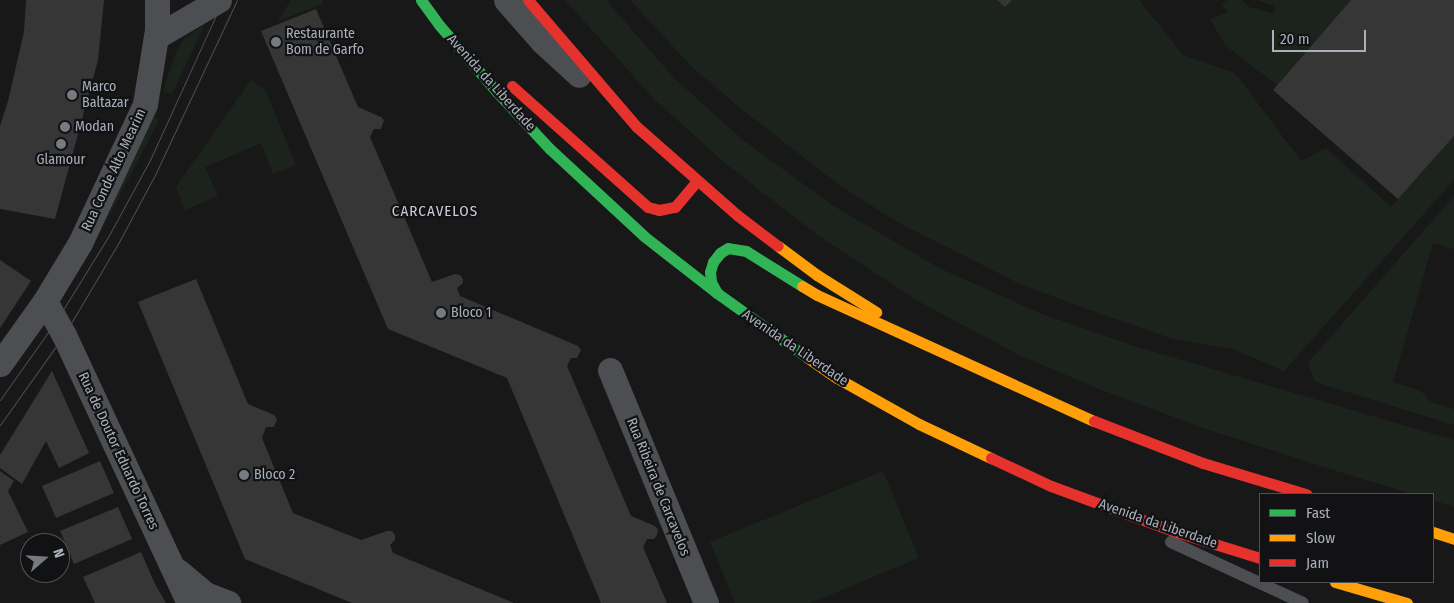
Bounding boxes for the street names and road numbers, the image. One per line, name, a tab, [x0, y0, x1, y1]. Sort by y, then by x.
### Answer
street label: Avenida da Liberdade	[443, 31, 539, 135]
street label: Rua Conde Alto Mearim	[78, 106, 150, 234]
street label: Avenida da Liberdade	[739, 306, 851, 390]
street label: Rua de Doutor Eduardo Torres	[74, 370, 162, 532]
street label: Rua Ribeira de Carcavelos	[623, 416, 693, 558]
street label: Avenida da Liberdade	[1097, 496, 1219, 552]

